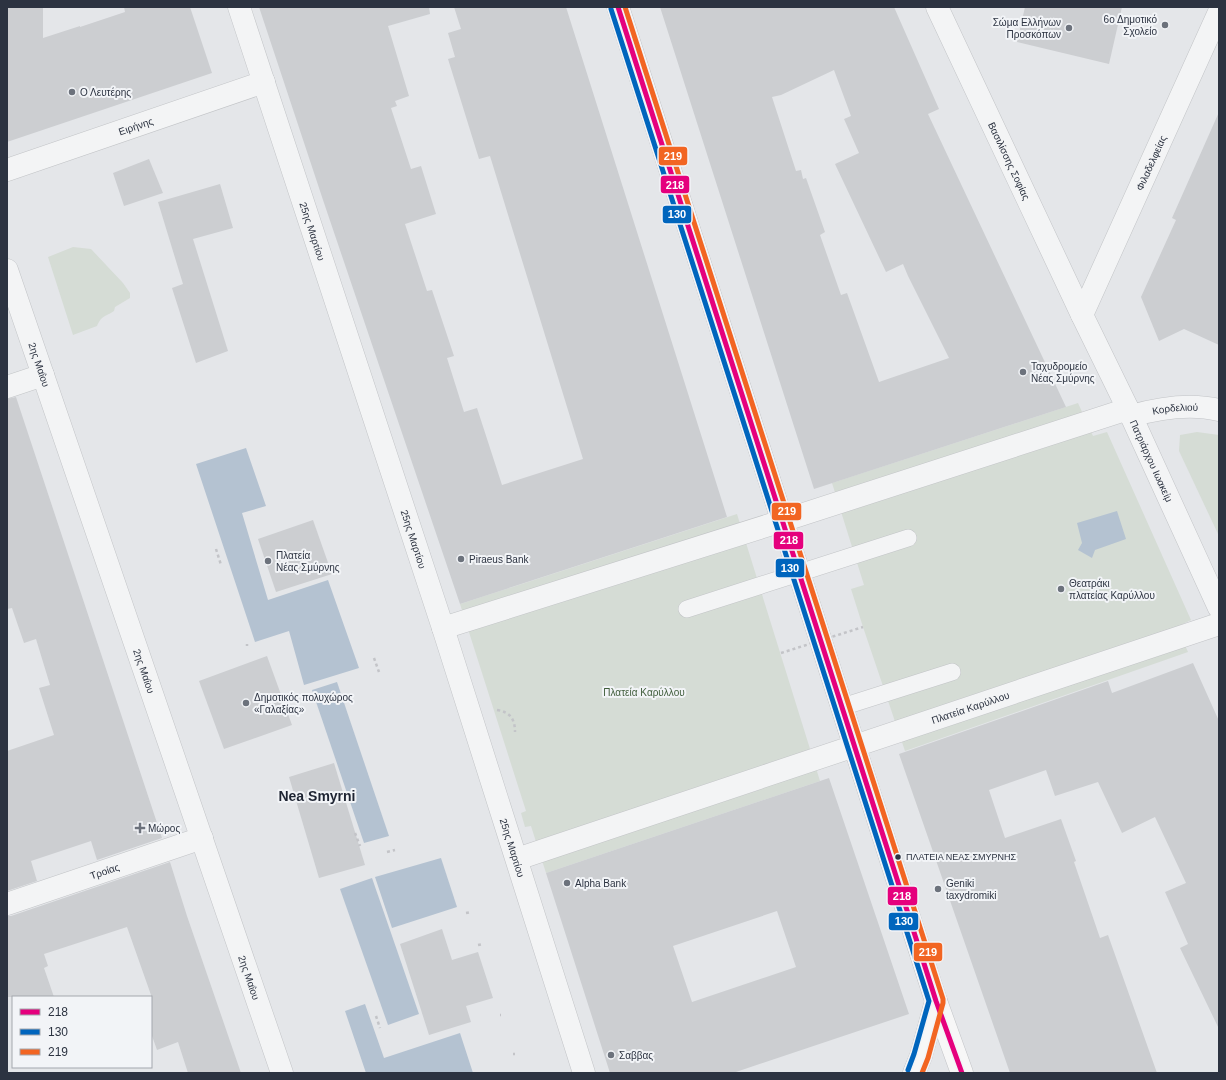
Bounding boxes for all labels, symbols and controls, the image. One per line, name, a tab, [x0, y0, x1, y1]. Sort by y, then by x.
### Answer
place label: 6ο Δημοτικό Σχολείο	[1104, 14, 1157, 37]
place label: Σώμα Ελλήνων Προσκόπων	[993, 17, 1061, 40]
marker: 6ο Δημοτικό Σχολείο	[1160, 20, 1170, 30]
marker: Σώμα Ελλήνων Προσκόπων	[1064, 23, 1074, 33]
marker: Ο Λευτέρης	[67, 87, 77, 97]
place label: Ο Λευτέρης	[80, 87, 131, 98]
street label: Ειρήνης	[117, 115, 154, 137]
street label: Βασιλίσσης Σοφίας	[986, 120, 1032, 202]
street label: Φιλαδελφείας	[1134, 133, 1168, 192]
line badge: 219	[658, 146, 688, 166]
text: 219	[664, 150, 682, 162]
line badge: 218	[660, 175, 690, 194]
text: 218	[666, 179, 684, 191]
street label: 25ης Μαρτίου	[298, 200, 327, 262]
line badge: 130	[662, 205, 692, 224]
text: 130	[668, 208, 686, 220]
street label: 2ης Μαΐου	[27, 341, 52, 388]
place label: Ταχυδρομείο Νέας Σμύρνης	[1031, 361, 1095, 384]
marker: Ταχυδρομείο Νέας Σμύρνης	[1018, 367, 1028, 377]
street label: Κορδελιού	[1151, 401, 1198, 416]
street label: Πατριάρχου Ιωακείμ	[1128, 418, 1175, 504]
line badge: 219	[771, 502, 802, 521]
text: 219	[778, 505, 796, 517]
street label: 25ης Μαρτίου	[399, 508, 429, 570]
line badge: 218	[773, 531, 804, 550]
text: 218	[780, 534, 798, 546]
place label: Πλατεία Νέας Σμύρνης	[276, 550, 340, 573]
marker: Piraeus Bank	[456, 554, 466, 564]
place label: Piraeus Bank	[469, 554, 529, 565]
marker: Πλατεία Νέας Σμύρνης	[263, 556, 273, 566]
line badge: 130	[775, 558, 805, 578]
text: 130	[781, 562, 799, 574]
place label: Θεατράκι πλατείας Καρύλλου	[1069, 578, 1155, 601]
marker: Θεατράκι πλατείας Καρύλλου	[1056, 584, 1066, 594]
street label: 2ης Μαΐου	[132, 648, 157, 695]
park label: Πλατεία Καρύλλου	[603, 687, 685, 698]
street label: Πλατεία Καρύλλου	[930, 689, 1011, 725]
place label: Δημοτικός πολυχώρος «Γαλαξίας»	[254, 692, 353, 716]
marker: Δημοτικός πολυχώρος «Γαλαξίας»	[241, 698, 251, 708]
district label: Nea Smyrni	[278, 788, 356, 804]
street label: 25ης Μαρτίου	[498, 817, 527, 878]
marker: Μώρος	[135, 823, 145, 833]
place label: Μώρος	[148, 823, 180, 834]
marker: ΠΛΑΤΕΙΑ ΝΕΑΣ ΣΜΥΡΝΗΣ	[893, 852, 903, 862]
place label: ΠΛΑΤΕΙΑ ΝΕΑΣ ΣΜΥΡΝΗΣ	[906, 852, 1016, 862]
street label: Τροίας	[88, 861, 121, 881]
marker: Alpha Bank	[562, 878, 572, 888]
place label: Alpha Bank	[575, 878, 627, 889]
place label: Geniki taxydromiki	[946, 878, 997, 901]
marker: Geniki taxydromiki	[933, 884, 943, 894]
line badge: 218	[887, 886, 918, 906]
text: 218	[893, 890, 911, 902]
line badge: 130	[888, 912, 919, 931]
text: 130	[895, 915, 913, 927]
line badge: 219	[913, 942, 943, 962]
text: 219	[919, 946, 937, 958]
street label: 2ης Μαΐου	[237, 954, 262, 1001]
legend	[12, 996, 152, 1068]
text: 218	[48, 1005, 68, 1019]
text: 130	[48, 1025, 68, 1039]
text: 219	[48, 1045, 68, 1059]
marker: Σαββας	[606, 1050, 616, 1060]
place label: Σαββας	[619, 1050, 653, 1061]

